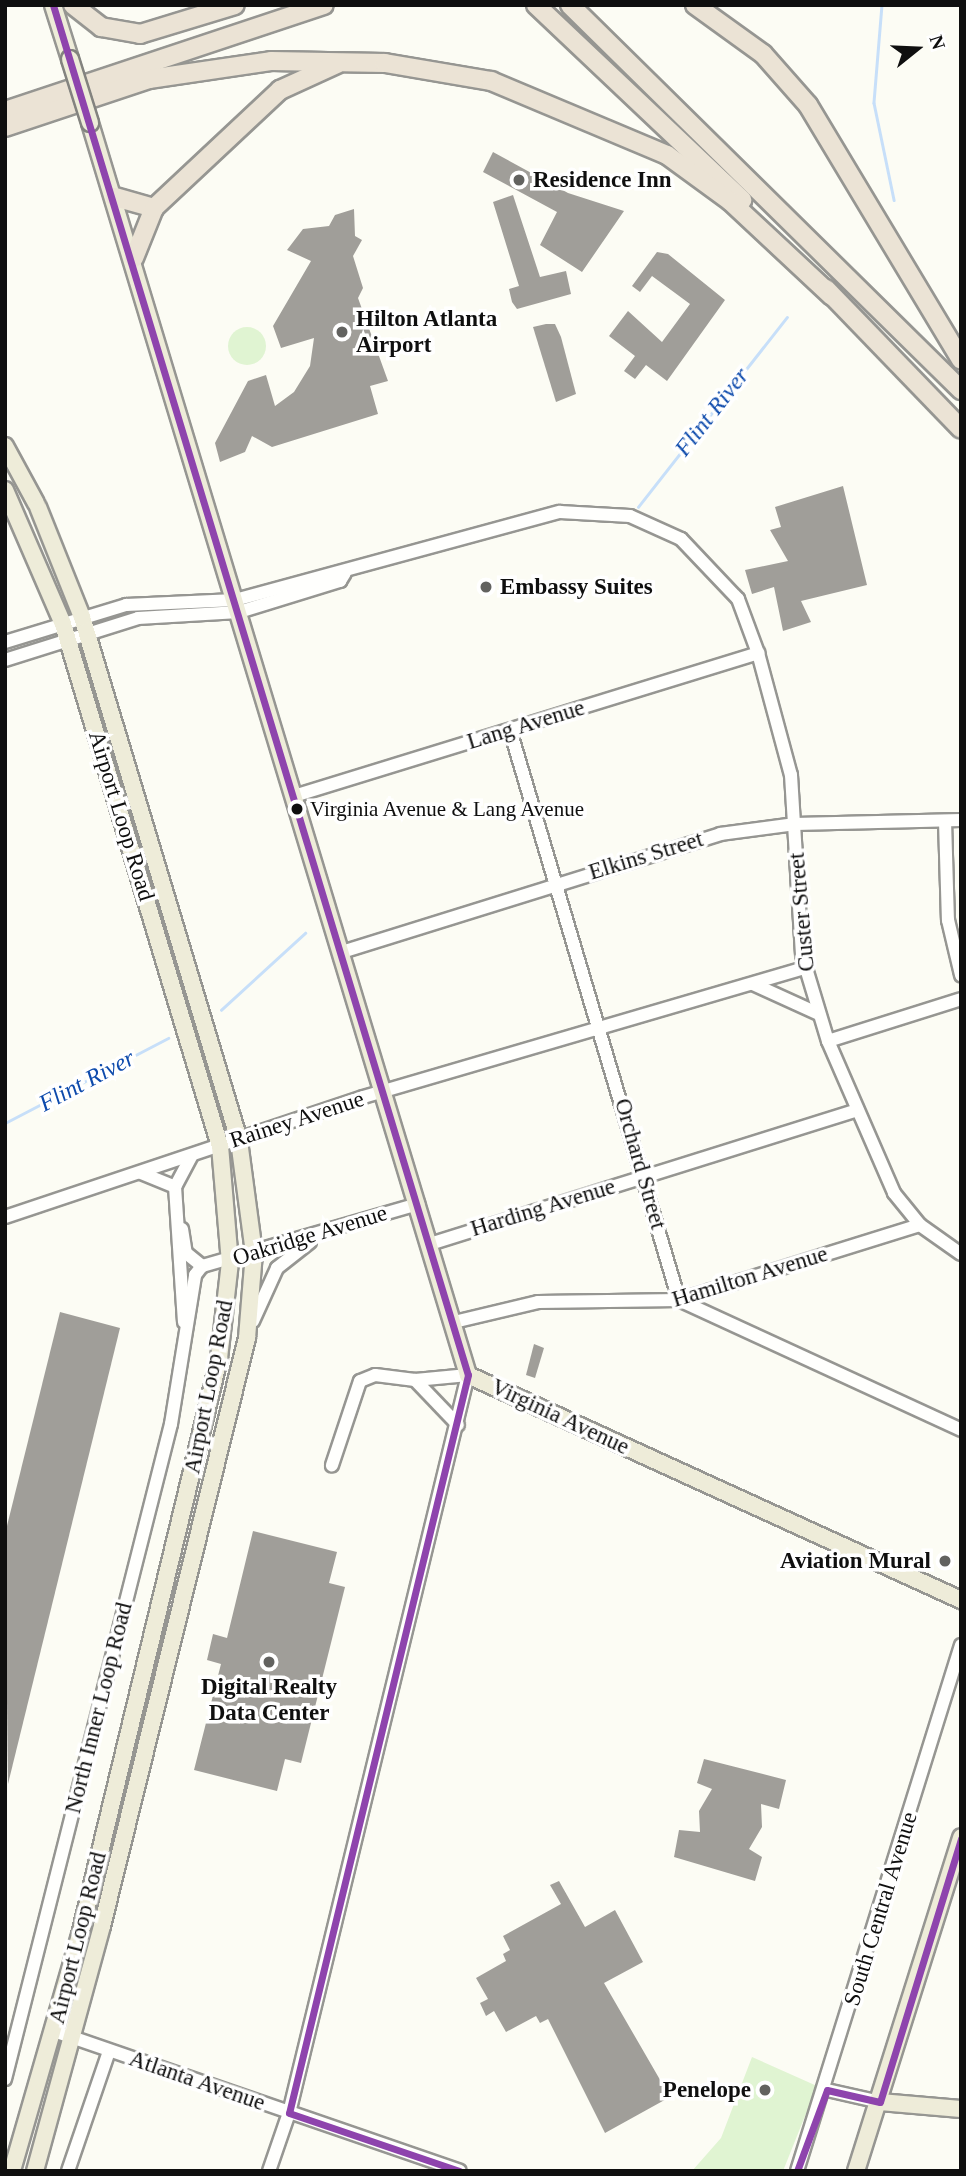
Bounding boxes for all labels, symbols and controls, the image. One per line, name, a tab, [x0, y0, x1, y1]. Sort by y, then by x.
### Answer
north arrow	[882, 14, 952, 84]
text: N	[925, 33, 950, 52]
place label: Residence Inn	[533, 166, 672, 194]
marker: Residence Inn	[511, 172, 527, 188]
place label: Hilton Atlanta Airport	[356, 305, 498, 359]
marker: Hilton Atlanta Airport	[334, 324, 350, 340]
water label: Flint River	[668, 362, 756, 462]
place label: Embassy Suites	[500, 573, 653, 601]
marker: Embassy Suites	[478, 579, 494, 595]
street label: Lang Avenue	[463, 694, 589, 756]
street label: Airport Loop Road	[82, 728, 160, 904]
place label: Virginia Avenue & Lang Avenue	[310, 796, 586, 822]
marker: Virginia Avenue & Lang Avenue	[290, 802, 304, 816]
street label: Elkins Street	[585, 826, 707, 886]
street label: Custer Street	[783, 851, 821, 973]
water label: Flint River	[34, 1044, 140, 1118]
street label: Rainey Avenue	[226, 1085, 368, 1155]
street label: Orchard Street	[608, 1095, 672, 1233]
street label: Harding Avenue	[467, 1173, 619, 1243]
street label: Oakridge Avenue	[229, 1199, 391, 1273]
street label: Hamilton Avenue	[668, 1240, 832, 1314]
street label: Airport Loop Road	[179, 1298, 239, 1476]
street label: Virginia Avenue	[486, 1373, 634, 1461]
place label: Aviation Mural	[780, 1547, 931, 1575]
marker: Aviation Mural	[937, 1553, 953, 1569]
street label: North Inner Loop Road	[59, 1600, 139, 1816]
marker: Digital Realty Data Center	[261, 1654, 277, 1670]
place label: Digital Realty Data Center	[201, 1673, 337, 1727]
street label: South Central Avenue	[838, 1808, 924, 2010]
street label: Airport Loop Road	[43, 1849, 113, 2027]
street label: Atlanta Avenue	[125, 2045, 269, 2117]
place label: Penelope	[663, 2076, 751, 2104]
marker: Penelope	[757, 2082, 773, 2098]

